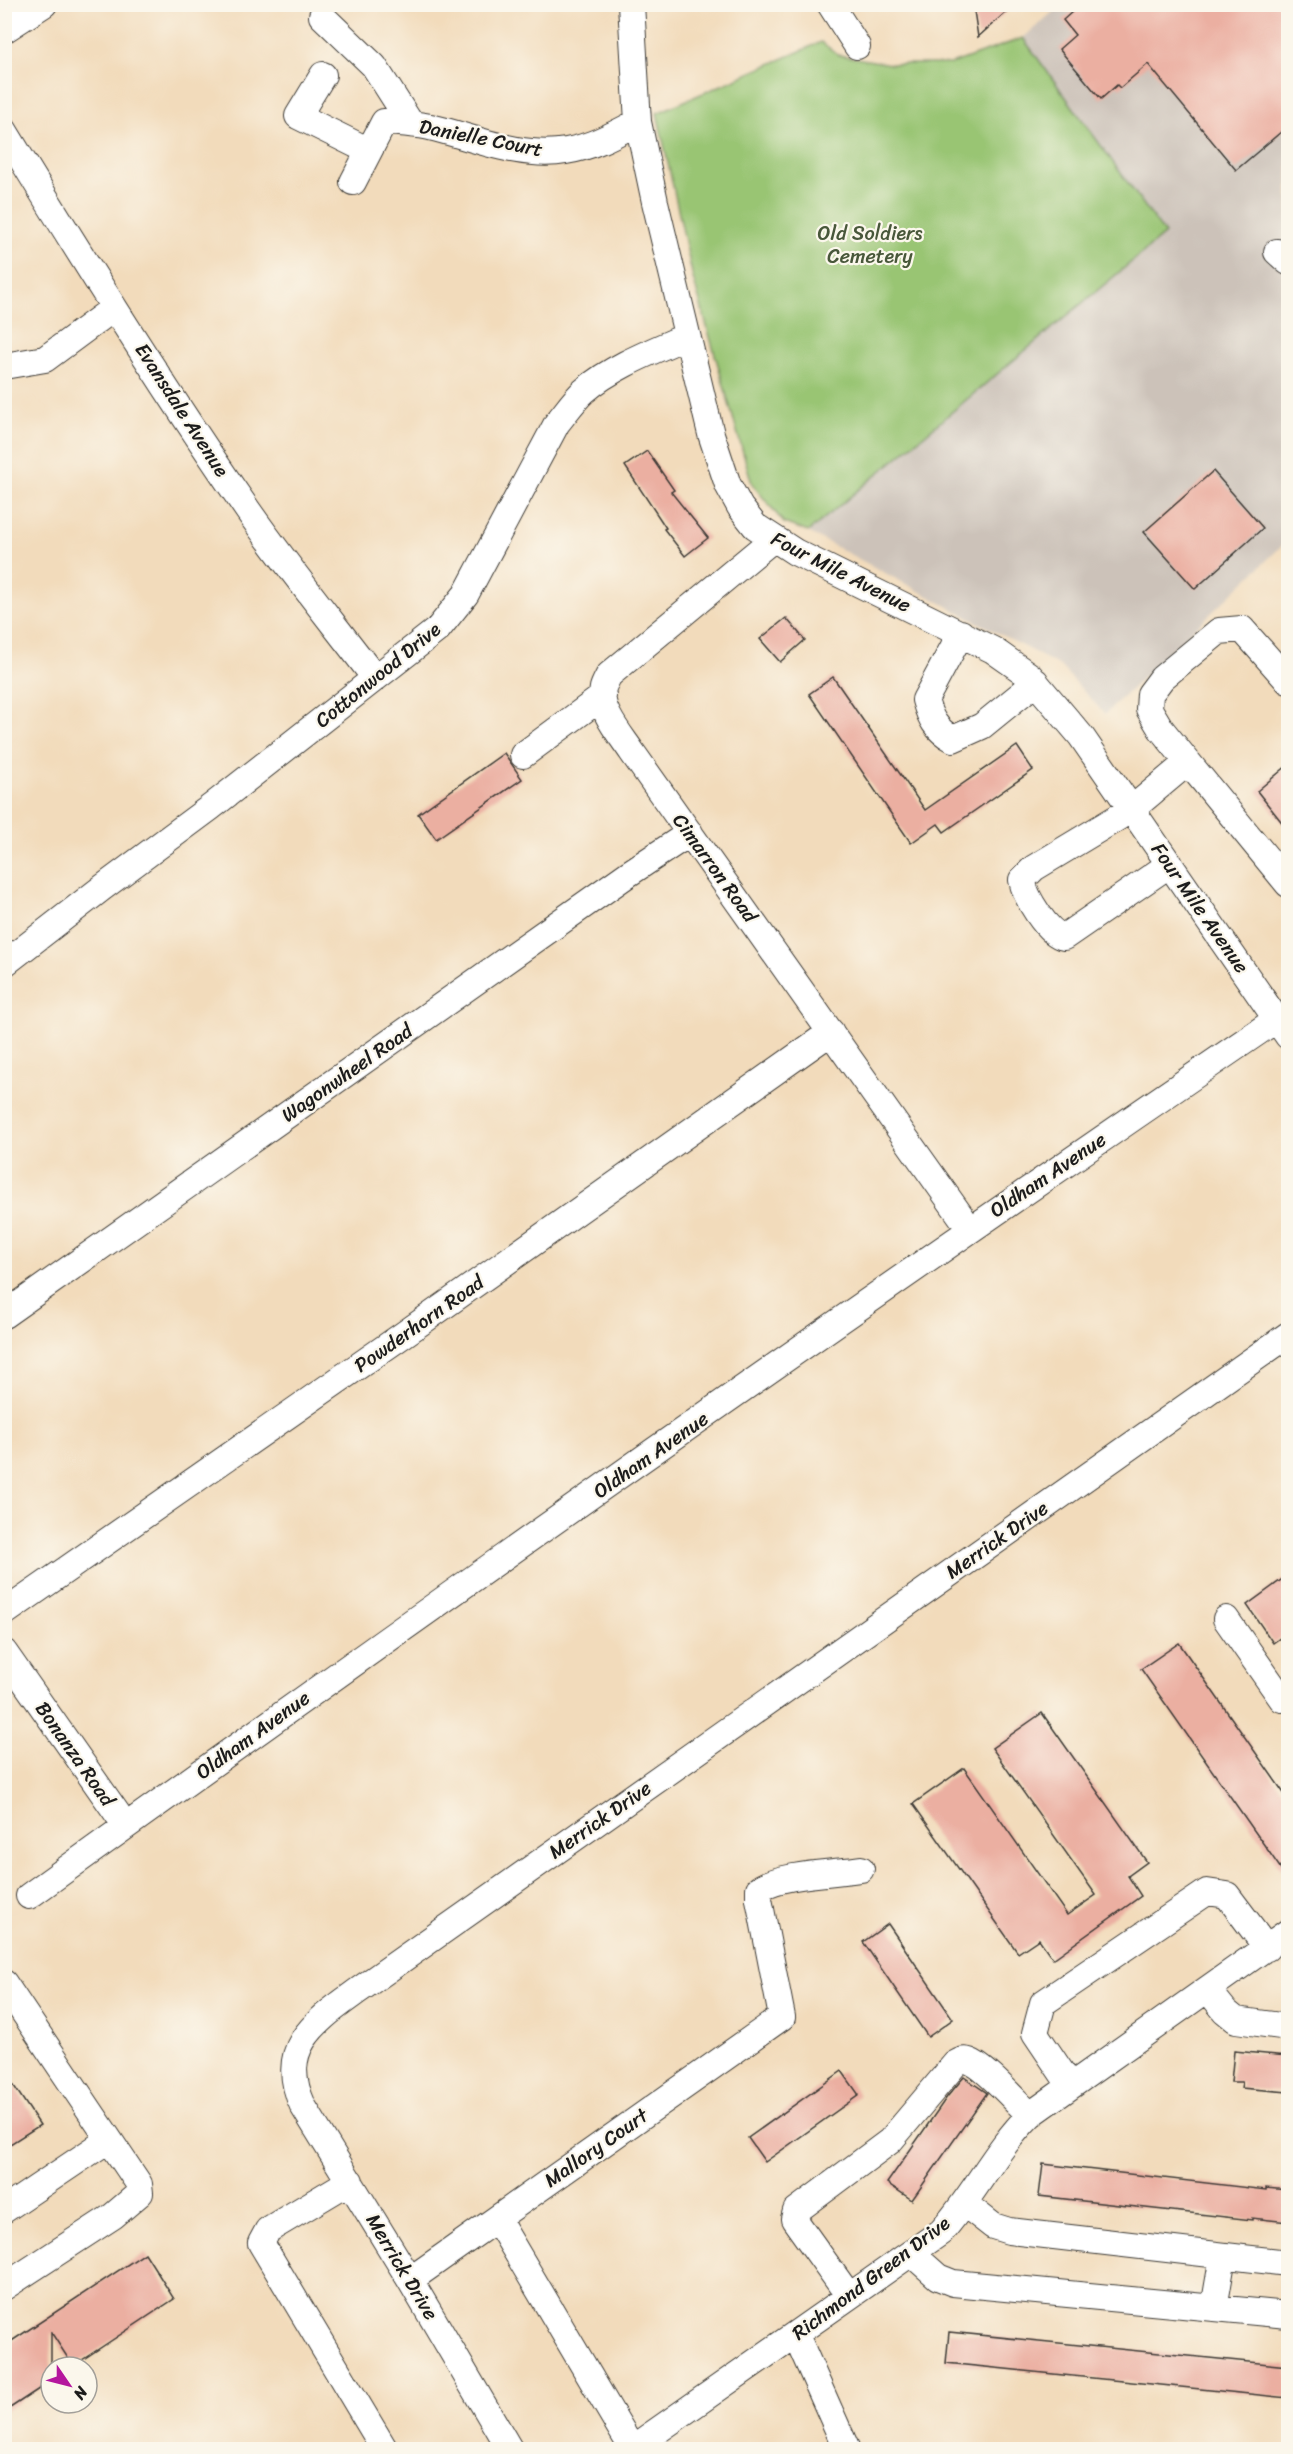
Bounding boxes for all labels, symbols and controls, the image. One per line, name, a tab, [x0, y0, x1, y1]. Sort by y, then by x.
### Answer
street label: Danielle Court	[416, 109, 546, 167]
park label: Old Soldiers Cemetery	[818, 216, 923, 274]
street label: Evansdale Avenue	[125, 336, 239, 485]
street label: Four Mile Avenue	[765, 522, 917, 622]
street label: Cottonwood Drive	[307, 613, 449, 737]
street label: Cimarron Road	[663, 806, 768, 931]
street label: Four Mile Avenue	[1142, 835, 1258, 981]
street label: Wagonwheel Road	[274, 1014, 422, 1132]
street label: Oldham Avenue	[982, 1123, 1114, 1227]
street label: Powderhorn Road	[346, 1265, 493, 1382]
street label: Oldham Avenue	[586, 1402, 716, 1508]
street label: Merrick Drive	[938, 1491, 1056, 1589]
street label: Oldham Avenue	[188, 1681, 318, 1789]
street label: Bonanza Road	[26, 1694, 125, 1815]
street label: Merrick Drive	[541, 1771, 659, 1869]
street label: Mallory Court	[536, 2098, 656, 2197]
street label: Richmond Green Drive	[784, 2206, 958, 2350]
street label: Merrick Drive	[356, 2207, 448, 2327]
north arrow	[39, 2355, 99, 2415]
text: N	[65, 2380, 97, 2407]

